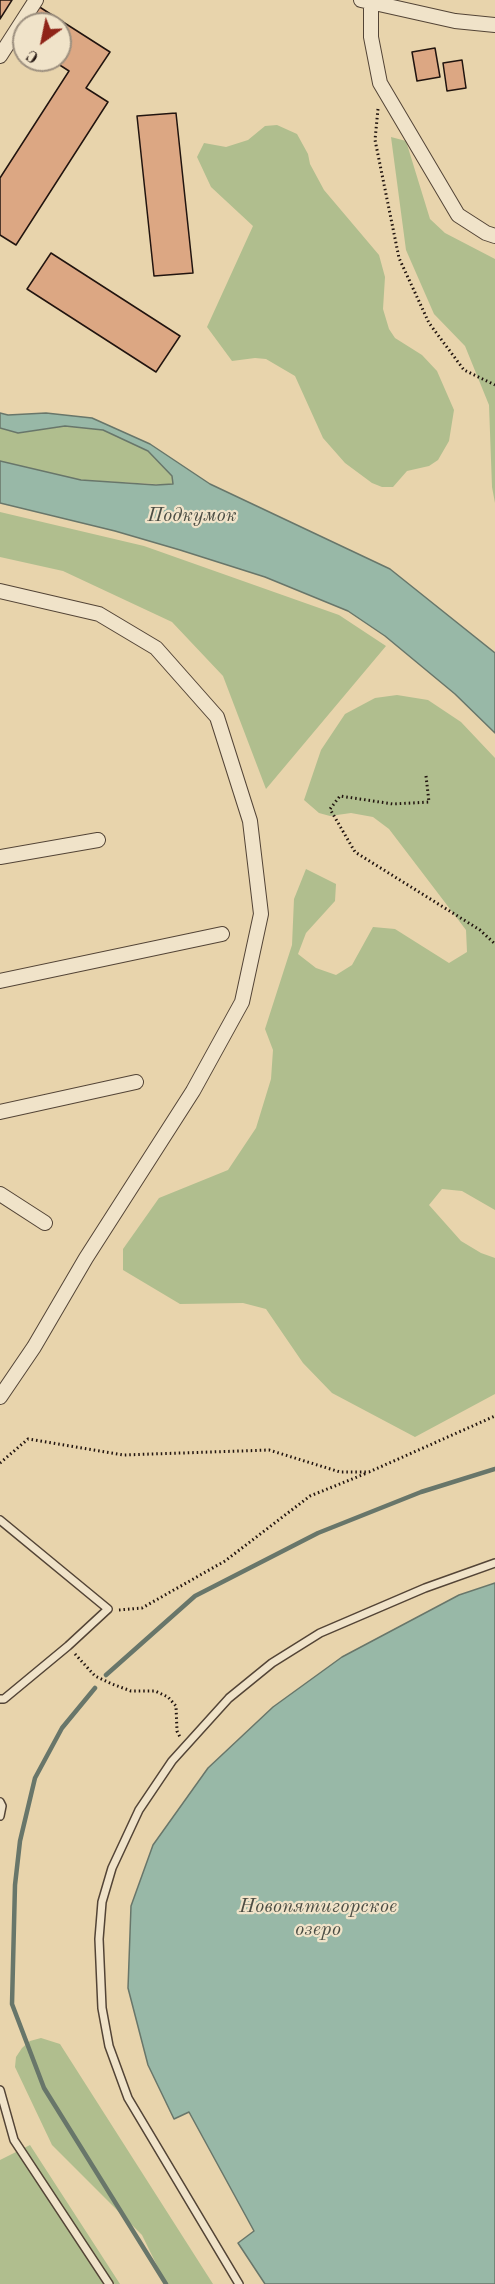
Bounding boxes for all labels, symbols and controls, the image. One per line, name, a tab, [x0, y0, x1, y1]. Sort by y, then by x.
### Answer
north arrow	[12, 12, 72, 72]
text: С	[24, 46, 42, 65]
water label: Подкумок	[147, 504, 237, 528]
water label: Новопятигорское озеро	[239, 1895, 397, 1942]

